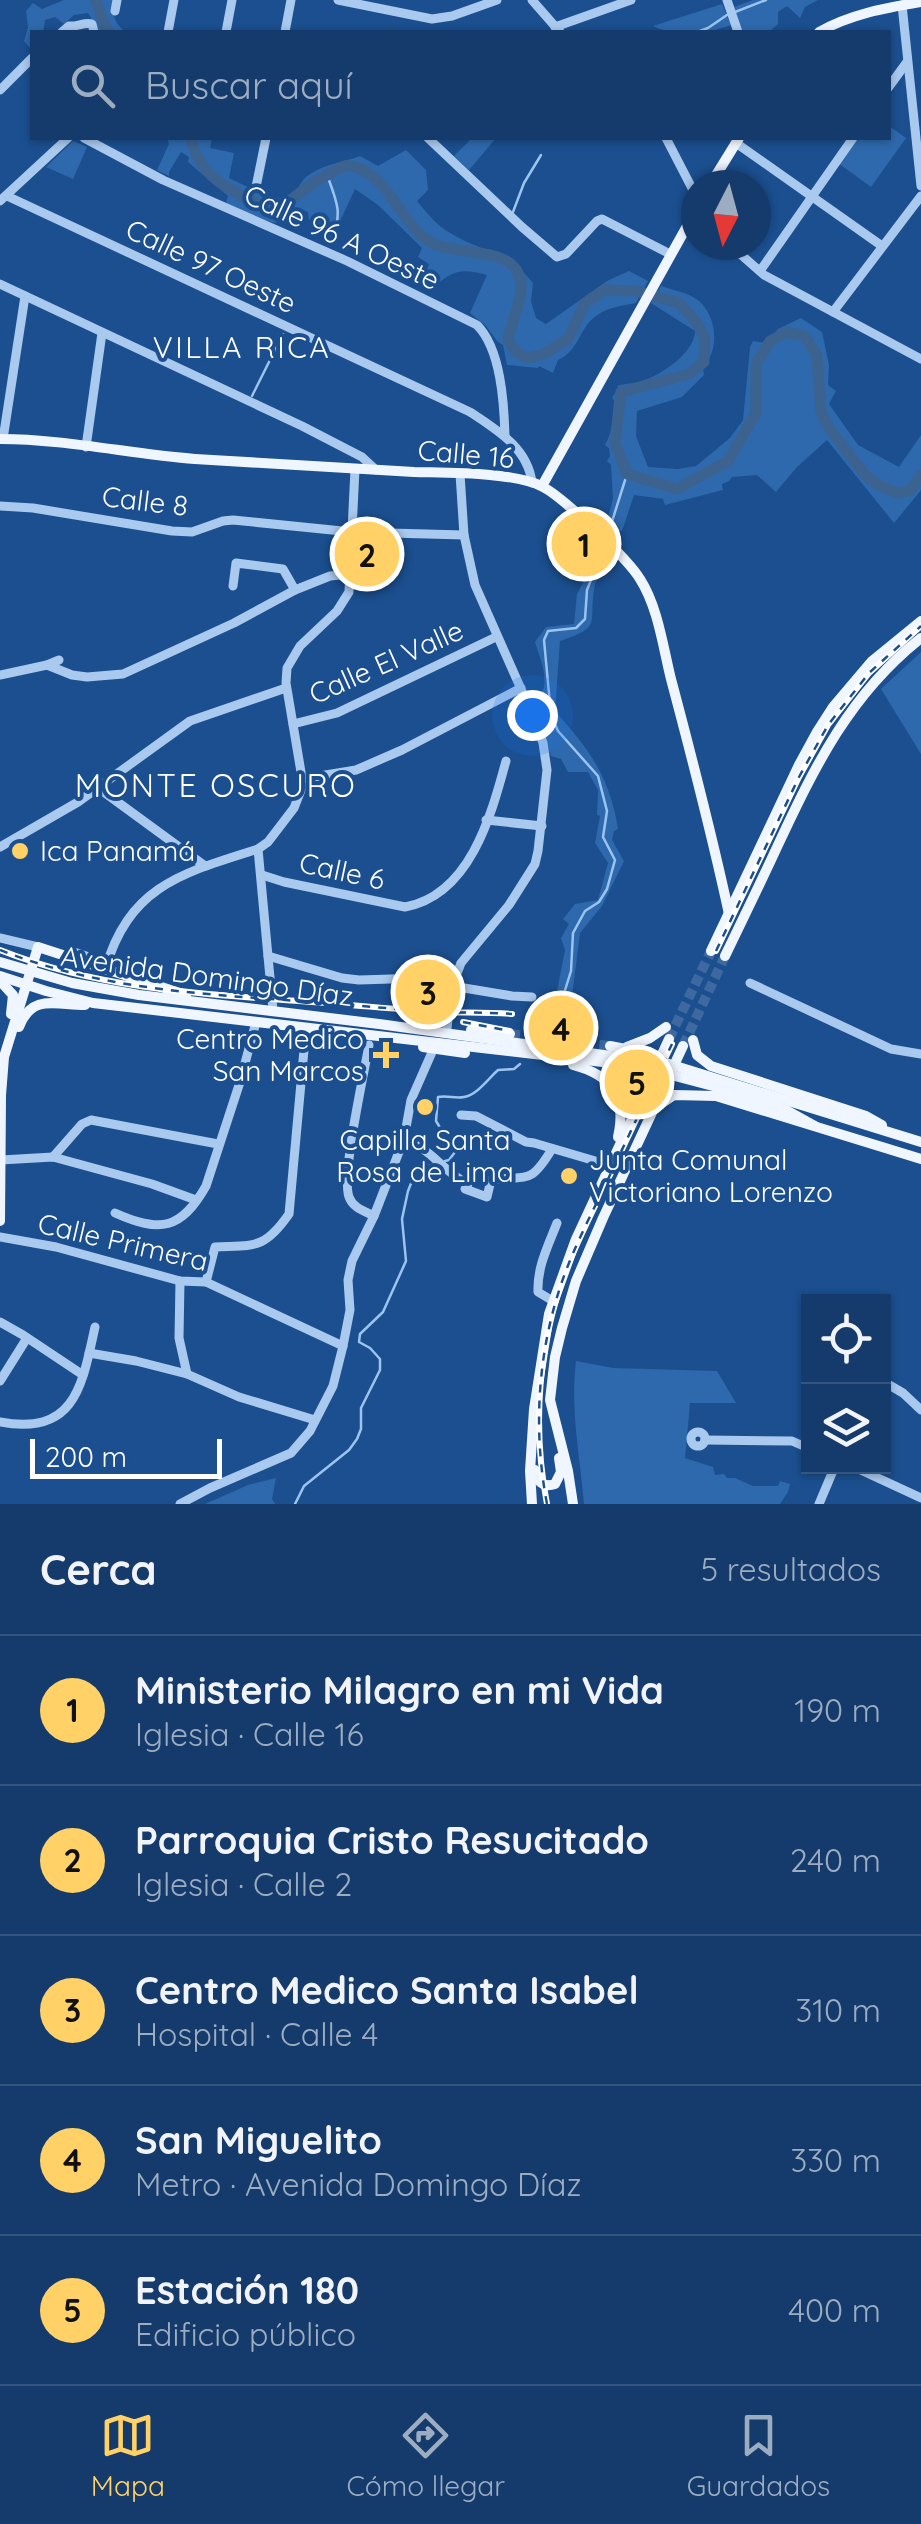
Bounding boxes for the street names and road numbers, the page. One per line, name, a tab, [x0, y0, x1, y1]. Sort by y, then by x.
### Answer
street label: Calle 96 A Oeste	[239, 176, 445, 297]
street label: Calle 97 Oeste	[120, 211, 302, 320]
street label: Calle 16	[416, 432, 516, 475]
street label: Calle 8	[100, 478, 190, 523]
street label: Calle El Valle	[303, 612, 468, 711]
street label: Calle 6	[296, 844, 388, 897]
street label: Avenida Domingo Díaz	[59, 938, 355, 1013]
street label: Calle Primera	[35, 1205, 212, 1278]

